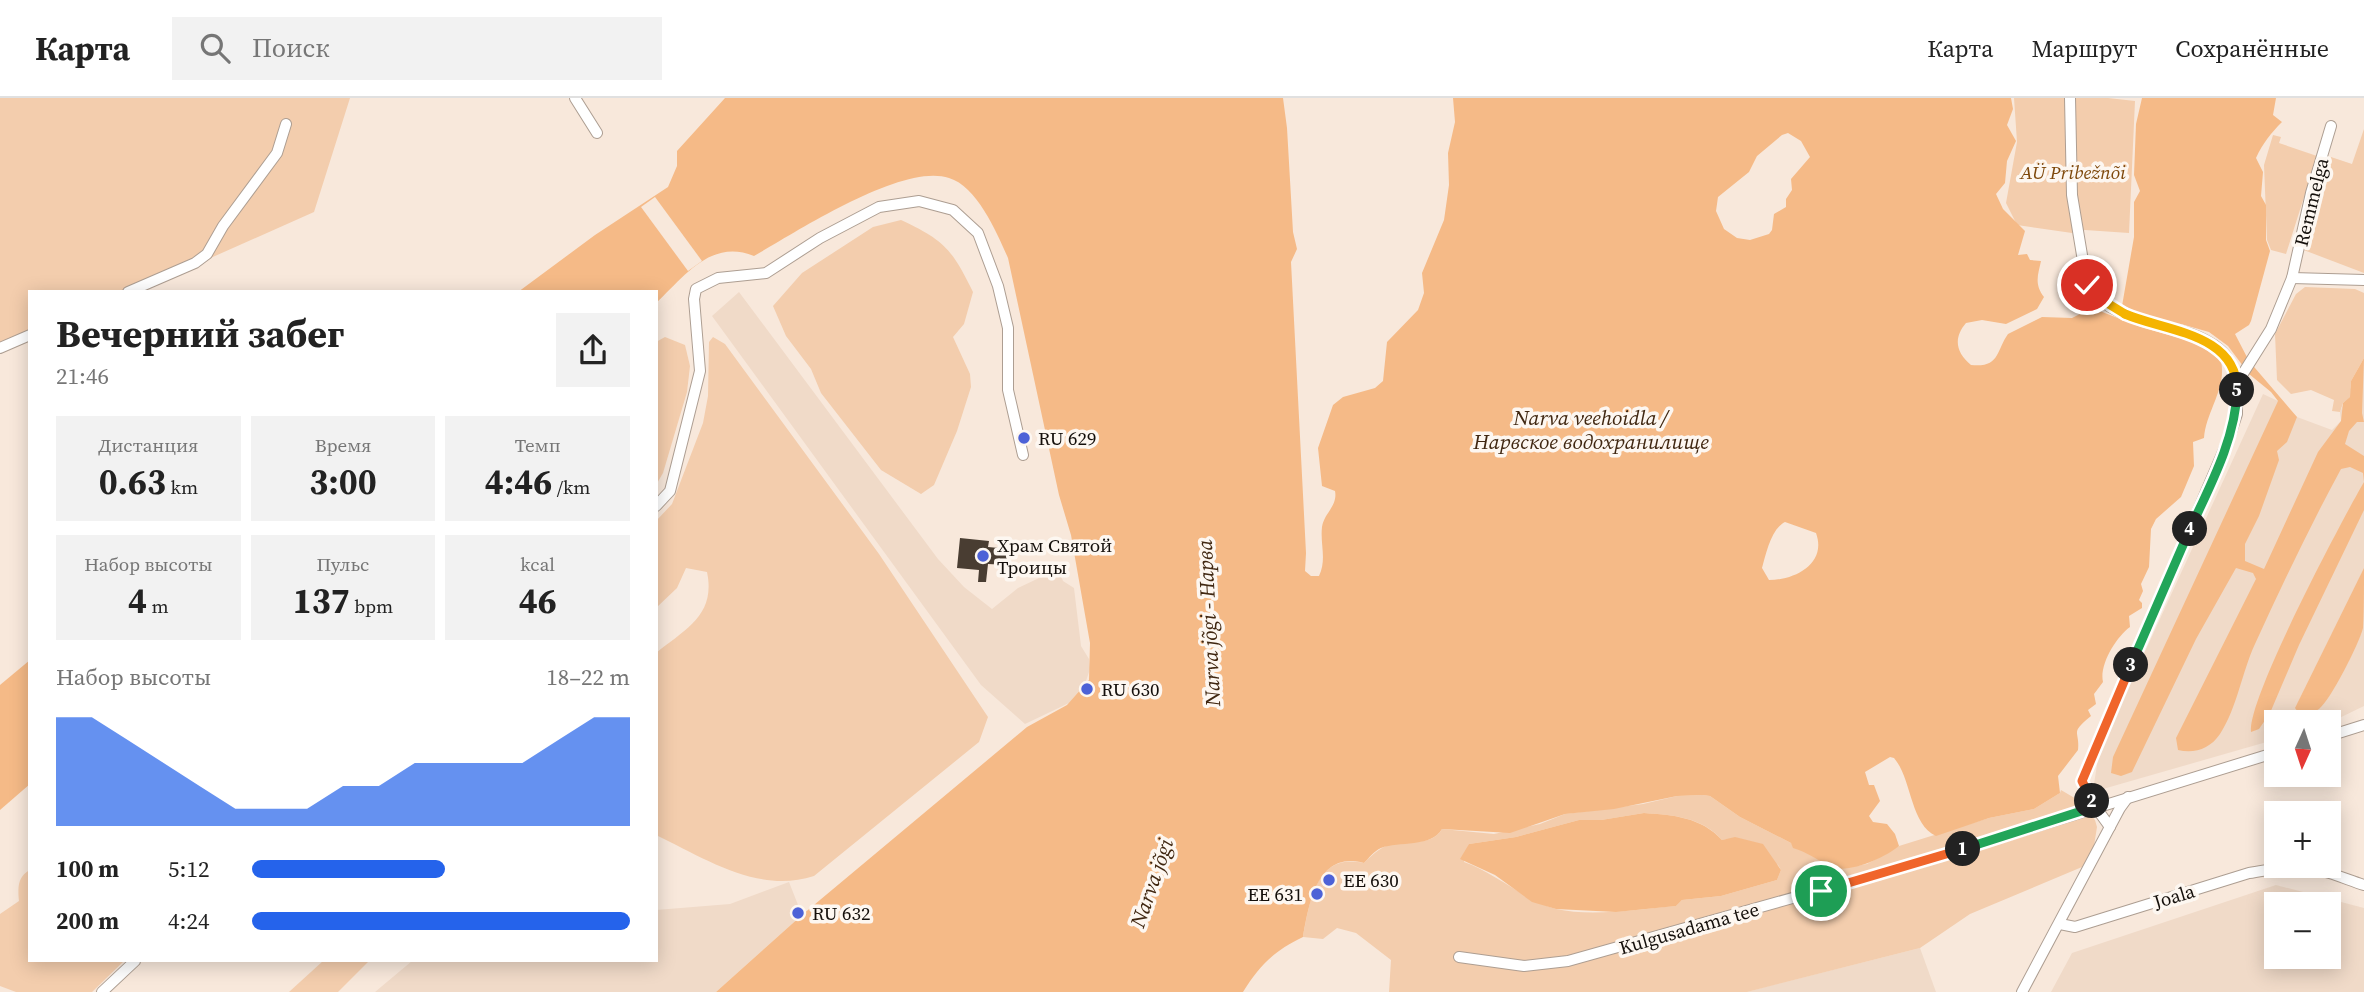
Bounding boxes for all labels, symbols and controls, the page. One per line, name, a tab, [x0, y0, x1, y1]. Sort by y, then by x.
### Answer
search box	[172, 17, 662, 80]
text: Карта	[35, 26, 130, 71]
icon: search	[196, 29, 234, 67]
text: Поиск	[252, 30, 330, 66]
text: Карта	[1927, 32, 1993, 65]
text: Маршрут	[2031, 32, 2137, 65]
text: Сохранённые	[2175, 32, 2329, 65]
street label: Remmelga	[2287, 155, 2335, 249]
park label: AÜ Pribežnõi	[2019, 159, 2126, 185]
pin	[2057, 255, 2117, 315]
icon: check	[2068, 266, 2106, 304]
text: Вечерний забег	[56, 308, 344, 360]
button: share	[556, 313, 630, 387]
text: 21:46	[56, 360, 109, 392]
pin: 5	[2220, 372, 2254, 408]
text: 5	[2231, 376, 2242, 402]
water label: Narva veehoidla / Нарвское водохранилище	[1472, 403, 1709, 456]
place label: RU 629	[1038, 425, 1097, 451]
marker: RU 629	[1016, 430, 1032, 446]
text: Дистанция	[98, 432, 198, 458]
text: Время	[315, 432, 371, 458]
text: Темп	[515, 432, 561, 458]
text: 0.63	[99, 458, 166, 506]
text: 3:00	[309, 458, 377, 506]
text: 4:46	[485, 458, 552, 506]
text: km	[166, 474, 198, 500]
text: /km	[552, 474, 590, 500]
pin: 4	[2172, 512, 2208, 546]
text: 4	[2184, 515, 2195, 541]
place label: Храм Святой Троицы	[997, 532, 1112, 580]
water label: Narva jõgi - Нарва	[1190, 539, 1227, 708]
marker: Храм Святой Троицы	[975, 548, 991, 564]
text: Набор высоты	[84, 551, 212, 577]
text: Пульс	[317, 551, 369, 577]
text: kcal	[520, 551, 555, 577]
text: 4	[128, 577, 147, 625]
text: 137	[293, 577, 350, 625]
text: 46	[519, 577, 557, 625]
text: m	[147, 593, 169, 619]
text: bpm	[350, 593, 393, 619]
pin: 3	[2114, 648, 2148, 682]
text: 3	[2125, 651, 2136, 677]
text: Набор высоты	[56, 661, 211, 693]
text: 18–22 m	[546, 661, 630, 693]
place label: RU 630	[1101, 676, 1160, 702]
marker: RU 630	[1079, 681, 1095, 697]
north arrow	[2264, 710, 2342, 788]
map controls	[2264, 710, 2341, 969]
pin: 2	[2074, 784, 2110, 818]
text: 2	[2086, 787, 2097, 813]
button: +	[2264, 801, 2341, 878]
pin: 1	[1946, 832, 1980, 866]
water label: Narva jõgi	[1122, 834, 1180, 932]
text: 1	[1957, 835, 1968, 861]
text: 100 m	[56, 853, 119, 885]
text: 5:12	[168, 853, 209, 885]
pin	[1791, 861, 1851, 921]
place label: EE 630	[1343, 867, 1399, 893]
marker: EE 630	[1321, 872, 1337, 888]
icon: arrive	[1802, 872, 1840, 910]
street label: Joala	[2149, 877, 2198, 915]
place label: EE 631	[1247, 881, 1303, 907]
marker: EE 631	[1309, 886, 1325, 902]
button: −	[2264, 892, 2341, 969]
street label: Kulgusadama tee	[1616, 896, 1762, 960]
place label: RU 632	[812, 900, 871, 926]
text: 200 m	[56, 905, 119, 937]
text: 4:24	[168, 905, 209, 937]
marker: RU 632	[790, 905, 806, 921]

